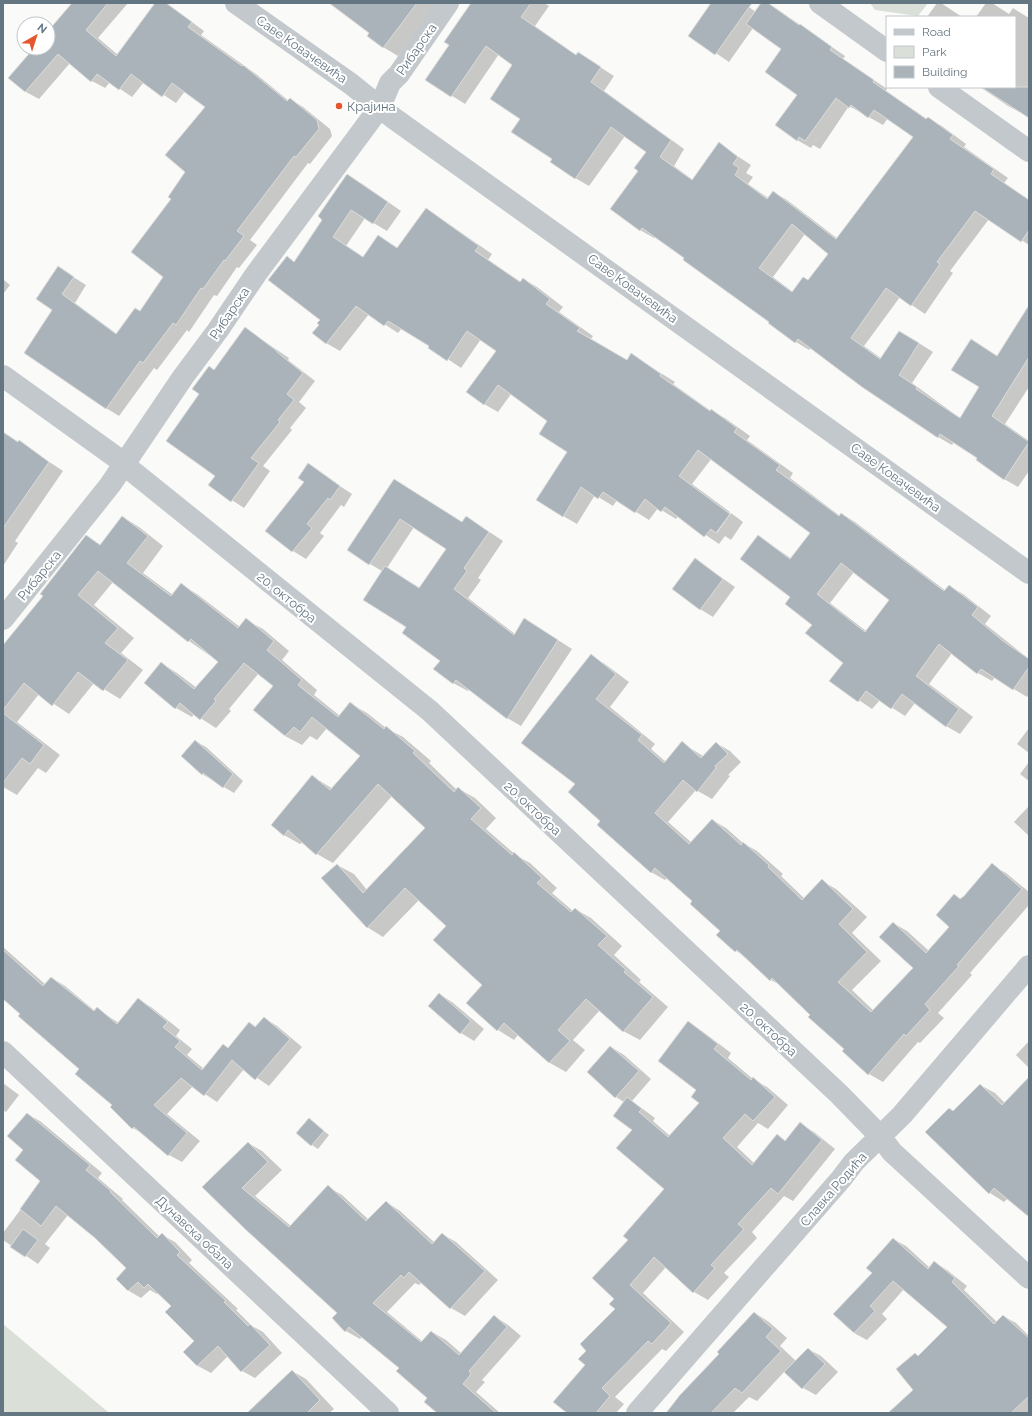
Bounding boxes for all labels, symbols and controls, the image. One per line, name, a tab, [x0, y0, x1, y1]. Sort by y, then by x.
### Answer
street label: Саве Ковачевића	[253, 13, 350, 86]
north arrow	[16, 16, 56, 56]
legend	[886, 16, 1016, 88]
street label: Рибарска	[393, 20, 440, 78]
text: N	[35, 21, 49, 36]
text: Road	[922, 25, 951, 39]
text: Park	[922, 45, 947, 59]
text: Building	[922, 65, 968, 79]
place label: Крајина	[347, 99, 396, 114]
marker: Крајина	[334, 101, 344, 111]
street label: Саве Ковачевића	[585, 251, 680, 326]
street label: Рибарска	[206, 284, 252, 342]
street label: Саве Ковачевића	[848, 440, 943, 515]
street label: Рибарска	[15, 547, 64, 603]
street label: 20. октобра	[254, 569, 319, 626]
street label: 20. октобра	[501, 778, 564, 838]
street label: 20. октобра	[737, 999, 800, 1059]
street label: Славка Родића	[797, 1149, 870, 1229]
street label: Дунавска обала	[153, 1193, 236, 1272]

